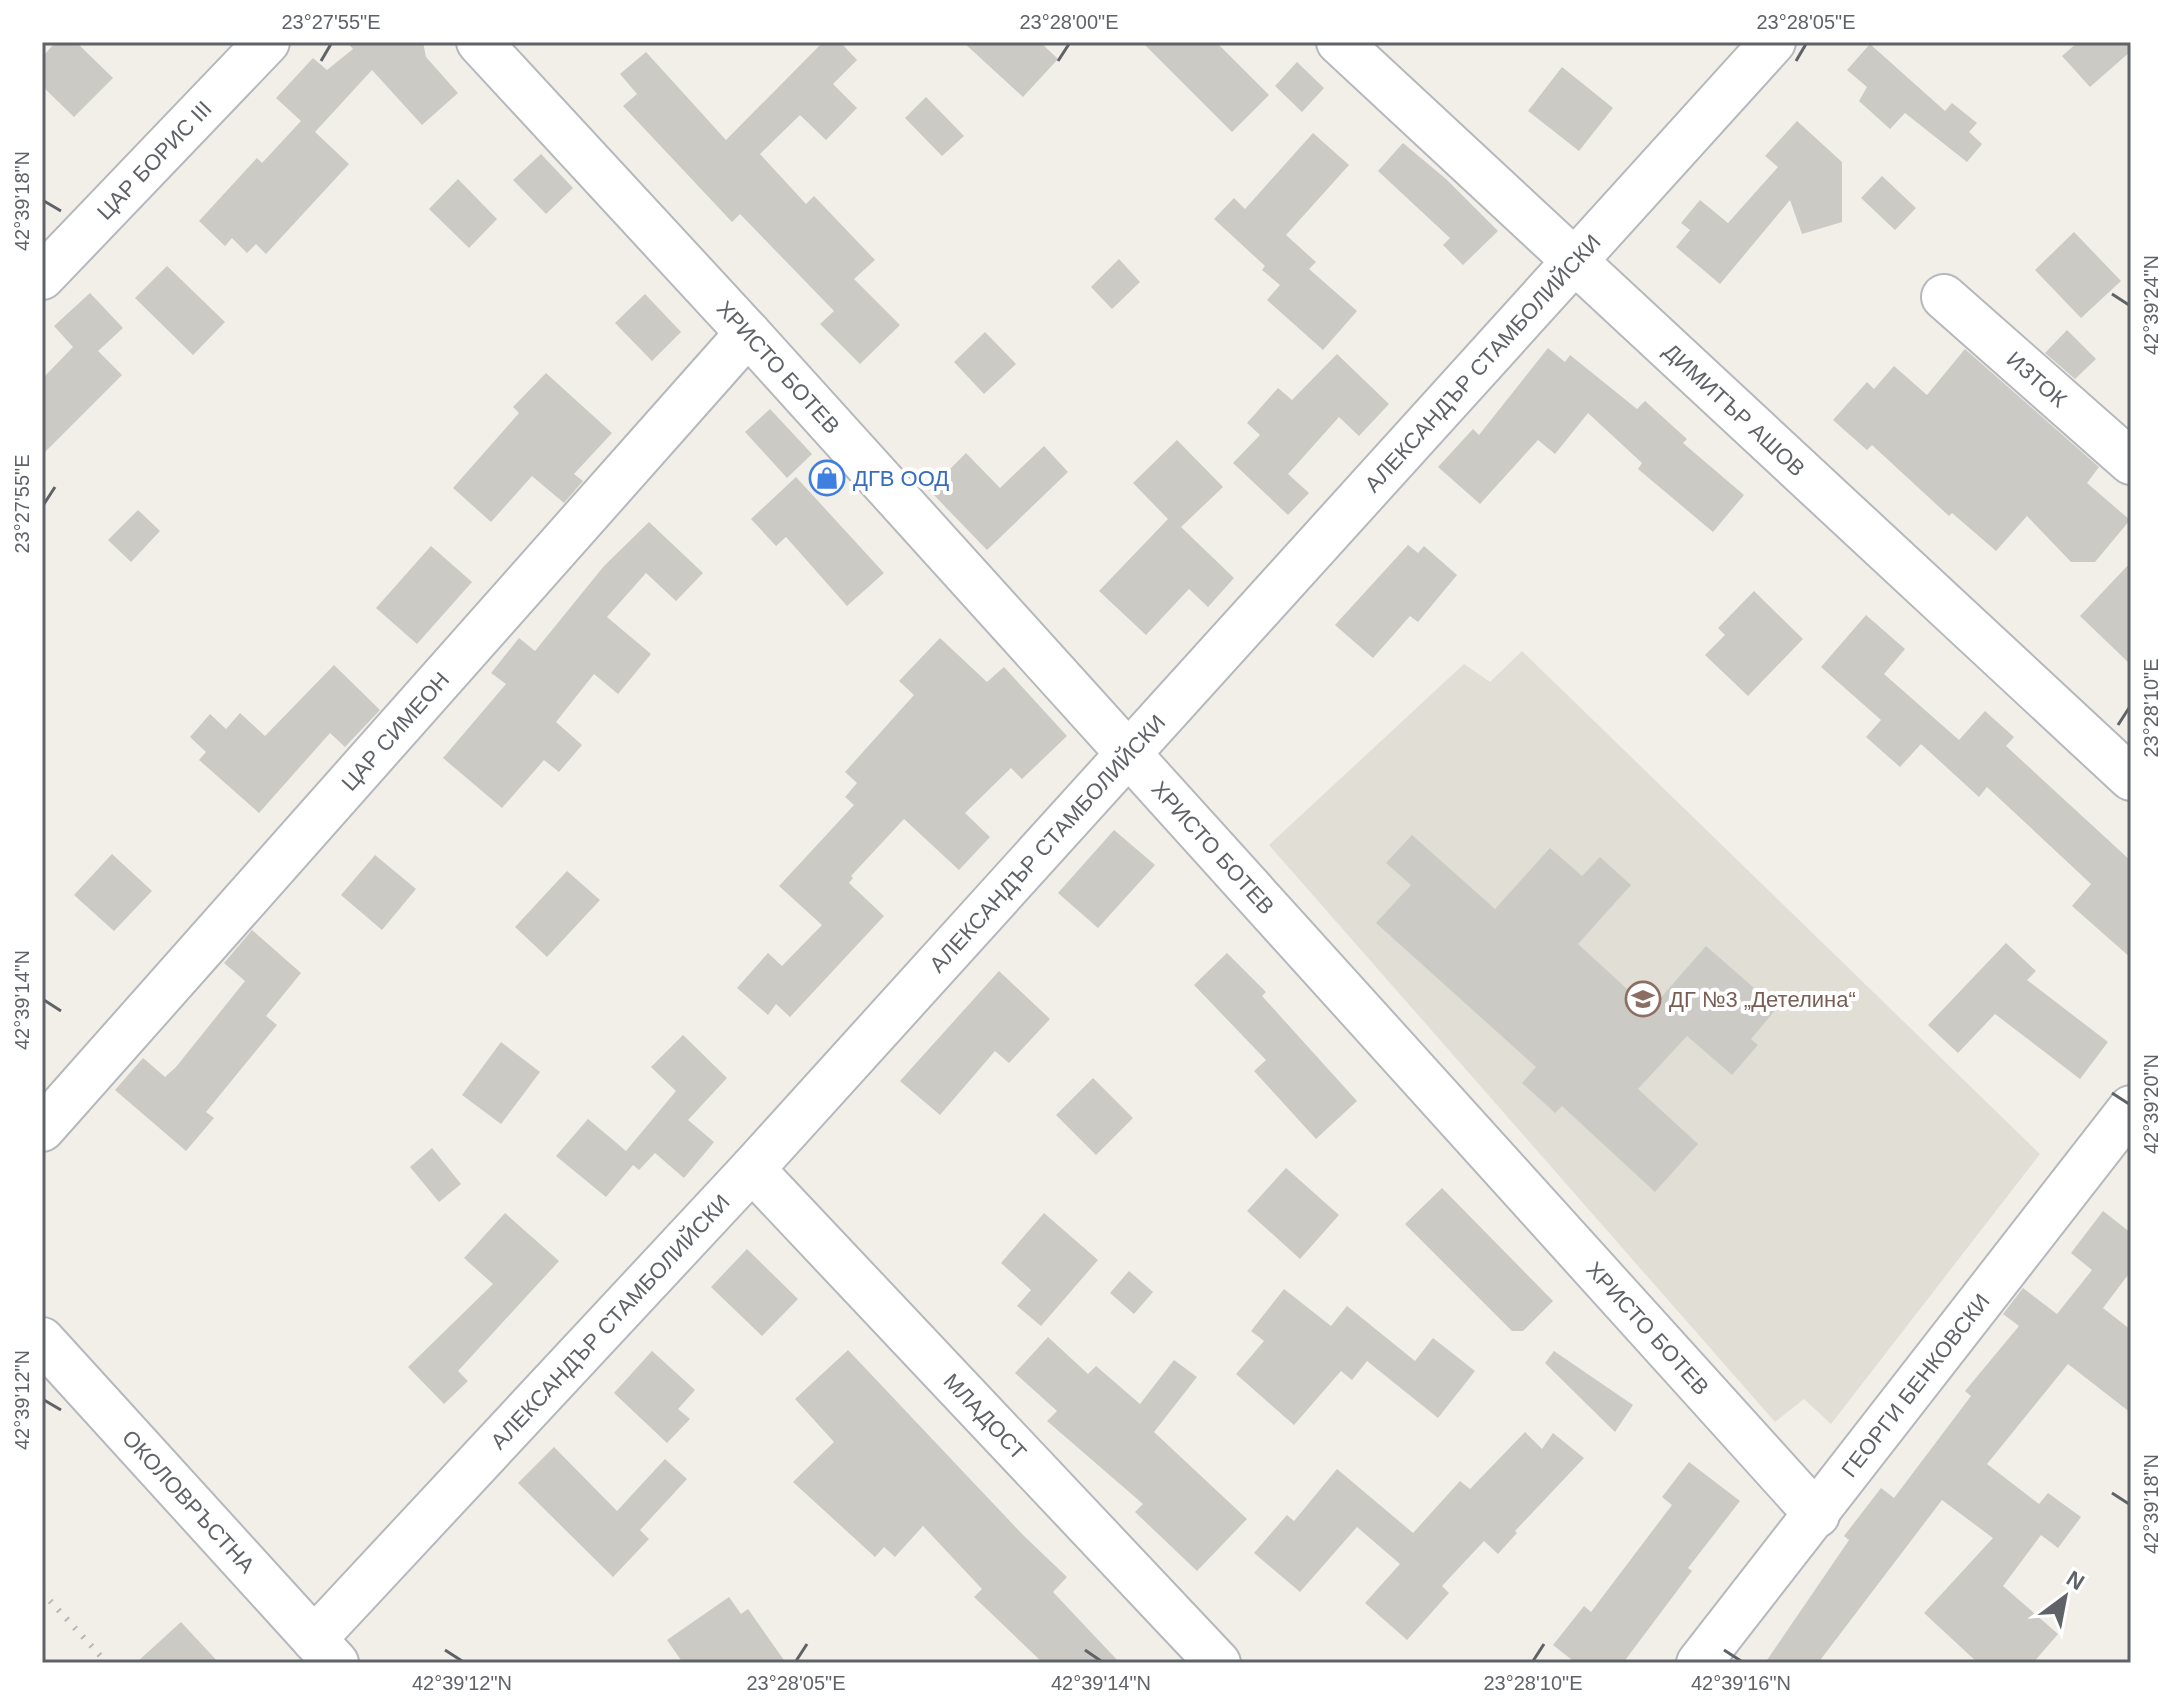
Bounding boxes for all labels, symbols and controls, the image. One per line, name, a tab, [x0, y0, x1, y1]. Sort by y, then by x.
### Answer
text: 23°27'55"E	[282, 11, 381, 33]
text: 23°28'00"E	[1020, 11, 1119, 33]
text: 23°28'05"E	[1757, 11, 1856, 33]
street label: ЦАР БОРИС III	[92, 96, 216, 224]
text: 42°39'18"N	[11, 151, 33, 251]
street label: АЛЕКСАНДЪР СТАМБОЛИЙСКИ	[1359, 229, 1605, 497]
text: 42°39'24"N	[2140, 255, 2162, 355]
street label: ХРИСТО БОТЕВ	[712, 296, 845, 438]
street label: ДИМИТЪР АШОВ	[1659, 338, 1810, 481]
street label: ИЗТОК	[2002, 346, 2072, 412]
text: 23°27'55"E	[11, 455, 33, 554]
shop icon: ДГВ ООД	[808, 459, 846, 497]
place label: ДГВ ООД	[853, 466, 949, 491]
text: 23°28'10"E	[2140, 659, 2162, 758]
street label: ЦАР СИМЕОН	[336, 667, 454, 795]
street label: АЛЕКСАНДЪР СТАМБОЛИЙСКИ	[924, 709, 1170, 977]
street label: ХРИСТО БОТЕВ	[1147, 776, 1280, 919]
text: 42°39'14"N	[11, 950, 33, 1050]
school or university icon: ДГ №3 „Детелина“	[1624, 980, 1662, 1018]
place label: ДГ №3 „Детелина“	[1669, 987, 1856, 1012]
text: 42°39'20"N	[2140, 1054, 2162, 1154]
street label: АЛЕКСАНДЪР СТАМБОЛИЙСКИ	[485, 1189, 734, 1454]
street label: ХРИСТО БОТЕВ	[1582, 1257, 1714, 1400]
street label: ГЕОРГИ БЕНКОВСКИ	[1836, 1289, 1994, 1482]
text: 42°39'12"N	[11, 1350, 33, 1450]
street label: МЛАДОСТ	[939, 1368, 1032, 1464]
street label: ОКОЛОВРЪСТНА	[118, 1425, 260, 1578]
text: 42°39'18"N	[2140, 1454, 2162, 1554]
north arrow	[2025, 1557, 2105, 1637]
text: N	[2062, 1566, 2089, 1595]
text: 42°39'12"N	[412, 1672, 512, 1694]
text: 23°28'05"E	[747, 1672, 846, 1694]
text: 42°39'14"N	[1051, 1672, 1151, 1694]
text: 23°28'10"E	[1484, 1672, 1583, 1694]
text: 42°39'16"N	[1691, 1672, 1791, 1694]

